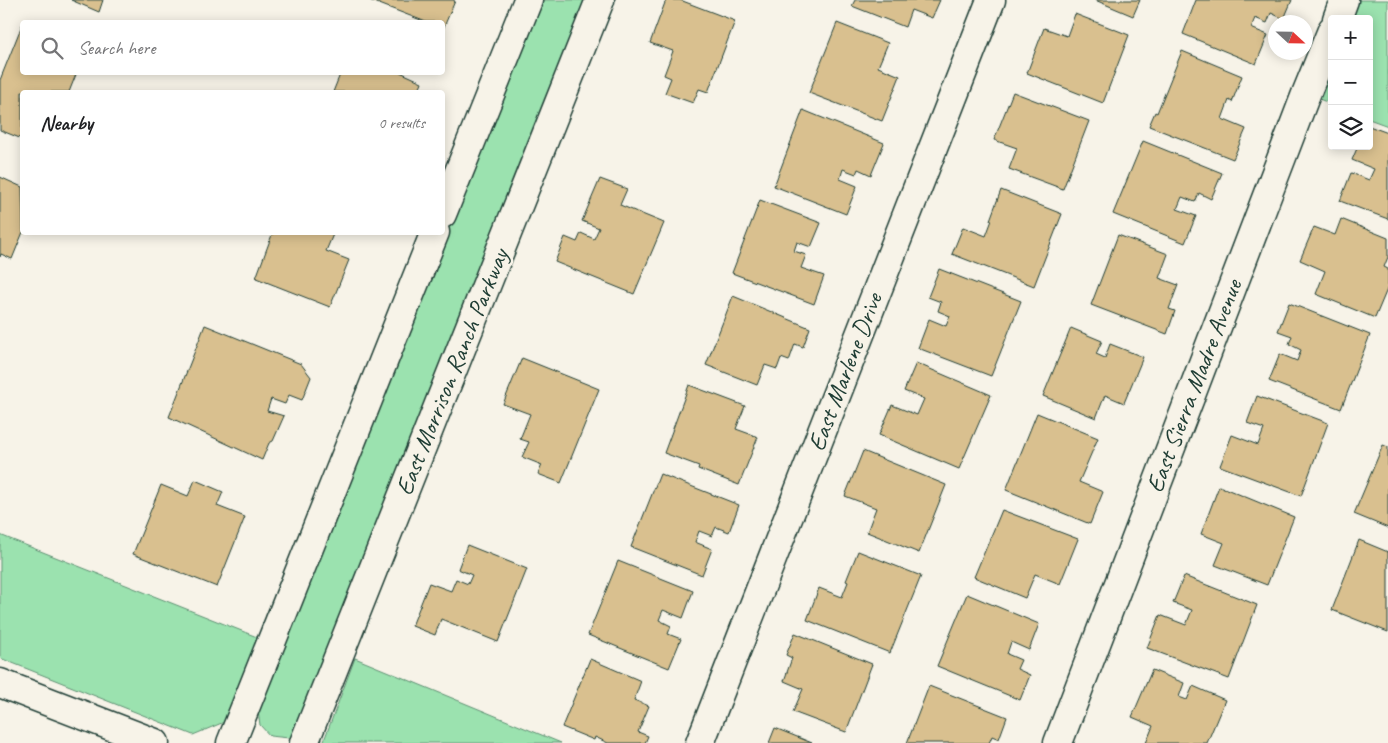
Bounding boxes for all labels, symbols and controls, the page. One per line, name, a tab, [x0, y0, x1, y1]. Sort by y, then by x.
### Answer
north arrow	[1268, 15, 1313, 60]
map controls	[1328, 15, 1373, 150]
button: +	[1328, 15, 1373, 60]
search box	[20, 20, 445, 75]
icon: search	[38, 34, 66, 62]
text: Search here	[78, 36, 155, 60]
button: −	[1328, 60, 1373, 105]
button: layers	[1328, 105, 1373, 150]
text: Nearby	[40, 110, 93, 136]
text: 0 results	[378, 113, 425, 133]
street label: East Morrison Ranch Parkway	[388, 242, 517, 500]
street label: East Sierra Madre Avenue	[1139, 273, 1250, 497]
street label: East Marlene Drive	[800, 287, 890, 455]

